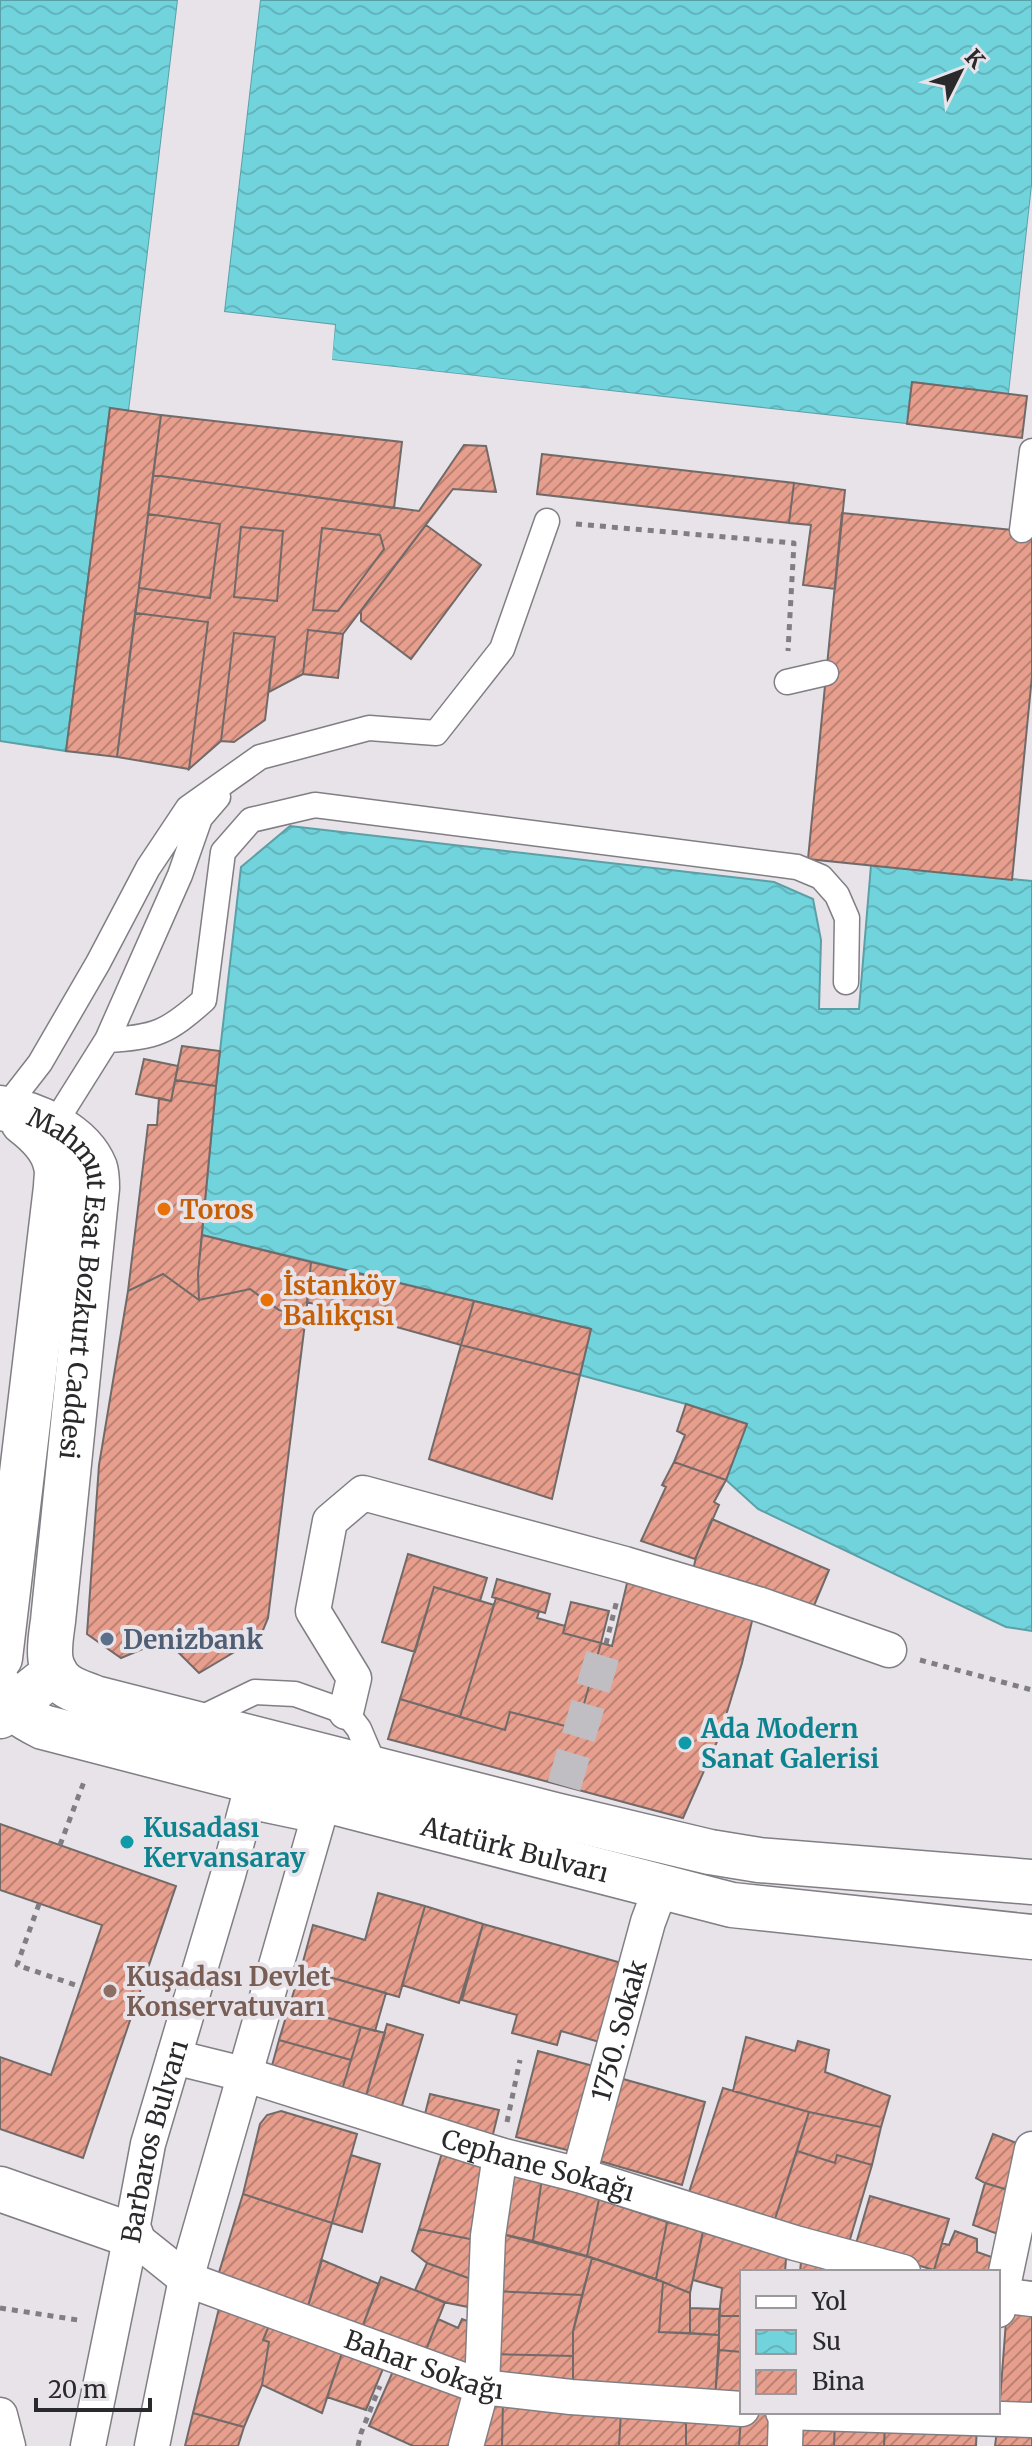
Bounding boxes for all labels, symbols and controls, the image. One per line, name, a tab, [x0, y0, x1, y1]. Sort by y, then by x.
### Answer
north arrow	[920, 32, 1000, 112]
text: K	[959, 43, 991, 75]
street label: Mahmut Esat Bozkurt Caddesi	[23, 1100, 114, 1461]
place label: Toros	[180, 1193, 254, 1226]
marker: Toros	[155, 1200, 173, 1218]
place label: İstanköy Balıkçısı	[283, 1269, 397, 1332]
marker: İstanköy Balıkçısı	[258, 1291, 276, 1309]
place label: Denizbank	[123, 1623, 263, 1656]
marker: Denizbank	[98, 1630, 116, 1648]
place label: Ada Modern Sanat Galerisi	[700, 1712, 879, 1775]
marker: Ada Modern Sanat Galerisi	[676, 1734, 694, 1752]
street label: Atatürk Bulvarı	[417, 1809, 612, 1889]
place label: Kusadası Kervansaray	[143, 1811, 306, 1874]
marker: Kusadası Kervansaray	[118, 1833, 136, 1851]
street label: 1750. Sokak	[583, 1956, 654, 2105]
place label: Kuşadası Devlet Konservatuvarı	[126, 1960, 331, 2023]
marker: Kuşadası Devlet Konservatuvarı	[101, 1982, 119, 2000]
street label: Barbaros Bulvarı	[113, 2035, 195, 2245]
street label: Cephane Sokağı	[438, 2121, 639, 2208]
legend	[740, 2270, 1000, 2414]
text: Yol	[811, 2286, 847, 2317]
street label: Bahar Sokağı	[340, 2322, 505, 2406]
text: Su	[812, 2326, 841, 2357]
scale bar	[36, 2362, 150, 2412]
text: Bina	[812, 2366, 865, 2397]
text: 20 m	[48, 2374, 107, 2405]

